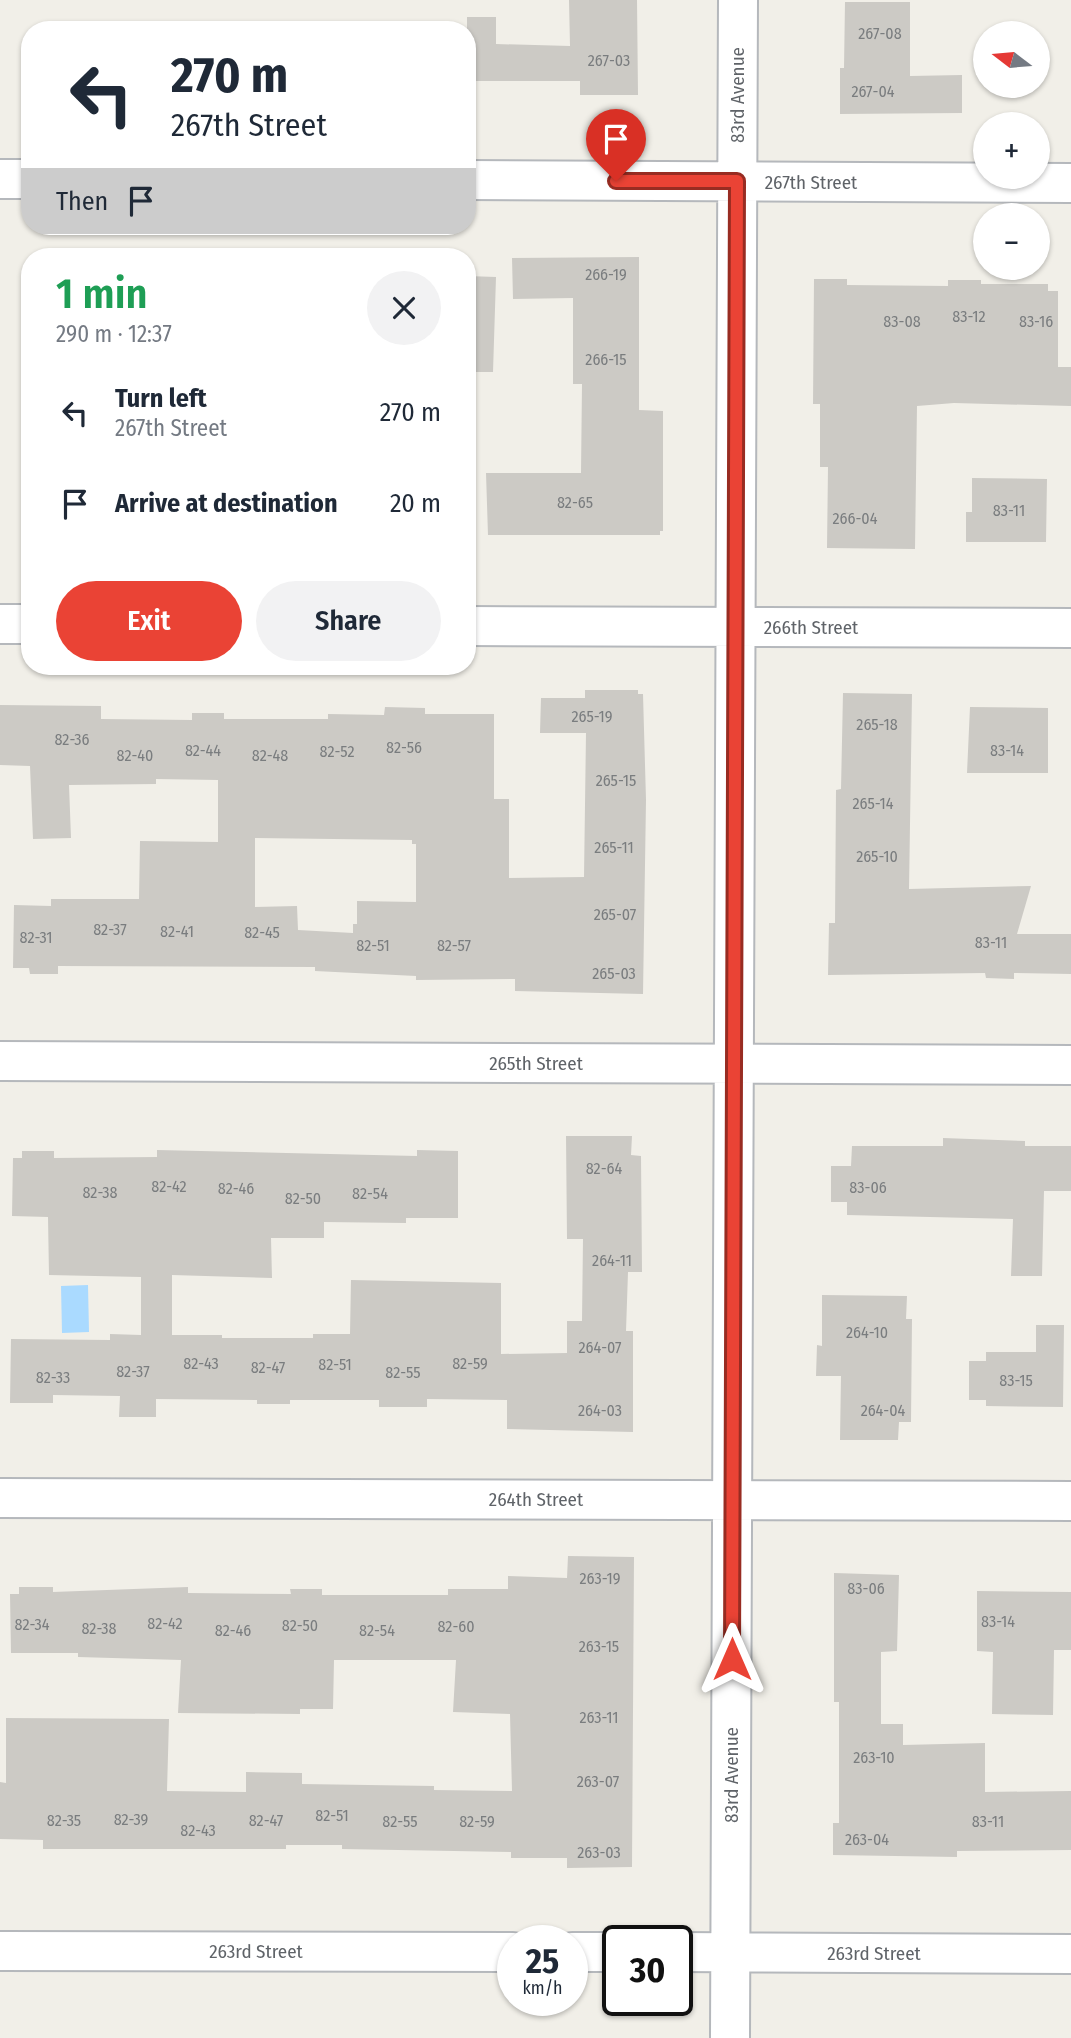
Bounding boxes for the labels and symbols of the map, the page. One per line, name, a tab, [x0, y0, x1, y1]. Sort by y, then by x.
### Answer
north arrow	[973, 21, 1050, 98]
house number: 267-08	[858, 24, 902, 43]
street label: 83rd Avenue	[726, 47, 749, 143]
house number: 267-03	[588, 51, 630, 70]
house number: 267-04	[851, 82, 895, 101]
pin	[586, 109, 646, 181]
street label: 267th Street	[765, 171, 858, 194]
house number: 266-19	[585, 265, 627, 284]
house number: 83-12	[952, 307, 986, 326]
house number: 83-08	[883, 312, 921, 331]
house number: 83-16	[1019, 312, 1053, 331]
house number: 266-15	[585, 350, 627, 369]
house number: 82-65	[557, 493, 593, 512]
house number: 83-11	[993, 501, 1025, 520]
house number: 266-04	[833, 509, 878, 528]
street label: 266th Street	[764, 616, 859, 639]
house number: 265-19	[571, 707, 613, 726]
house number: 265-18	[856, 715, 898, 734]
house number: 82-36	[54, 730, 90, 749]
house number: 82-56	[386, 738, 422, 757]
house number: 82-44	[185, 741, 221, 760]
house number: 83-14	[990, 741, 1024, 760]
house number: 82-52	[320, 742, 354, 761]
house number: 82-40	[117, 746, 153, 765]
house number: 82-48	[252, 746, 288, 765]
house number: 265-15	[596, 771, 636, 790]
house number: 265-14	[852, 794, 894, 813]
house number: 265-11	[594, 838, 634, 857]
house number: 265-10	[856, 847, 898, 866]
house number: 265-07	[594, 905, 637, 924]
house number: 82-37	[93, 920, 127, 939]
house number: 82-41	[160, 922, 194, 941]
house number: 82-45	[244, 923, 280, 942]
house number: 82-31	[20, 928, 52, 947]
house number: 83-11	[975, 933, 1007, 952]
house number: 82-51	[356, 936, 390, 955]
house number: 82-57	[437, 936, 472, 955]
house number: 265-03	[592, 964, 636, 983]
street label: 265th Street	[489, 1052, 584, 1075]
house number: 82-64	[586, 1159, 623, 1178]
house number: 82-42	[151, 1177, 187, 1196]
house number: 83-06	[849, 1178, 887, 1197]
house number: 82-46	[218, 1179, 254, 1198]
house number: 82-38	[82, 1183, 118, 1202]
house number: 82-54	[352, 1184, 388, 1203]
house number: 82-50	[285, 1189, 321, 1208]
house number: 264-11	[592, 1251, 632, 1270]
house number: 264-10	[846, 1323, 888, 1342]
house number: 264-07	[578, 1338, 622, 1357]
house number: 82-43	[183, 1354, 219, 1373]
house number: 82-59	[452, 1354, 488, 1373]
house number: 82-51	[318, 1355, 352, 1374]
house number: 82-47	[251, 1358, 286, 1377]
house number: 82-37	[116, 1362, 150, 1381]
house number: 82-55	[385, 1363, 421, 1382]
house number: 82-33	[36, 1368, 70, 1387]
house number: 83-15	[999, 1371, 1033, 1390]
house number: 264-03	[578, 1401, 622, 1420]
house number: 264-04	[861, 1401, 906, 1420]
street label: 264th Street	[489, 1488, 584, 1511]
house number: 263-19	[580, 1569, 621, 1588]
house number: 83-06	[847, 1579, 885, 1598]
house number: 83-14	[981, 1612, 1015, 1631]
house number: 82-42	[147, 1614, 183, 1633]
house number: 82-34	[15, 1615, 50, 1634]
house number: 82-50	[282, 1616, 318, 1635]
house number: 82-60	[437, 1617, 475, 1636]
house number: 82-38	[81, 1619, 117, 1638]
house number: 82-46	[215, 1621, 251, 1640]
house number: 82-54	[359, 1621, 395, 1640]
position arrow	[695, 1622, 769, 1696]
house number: 263-15	[579, 1637, 619, 1656]
house number: 263-11	[579, 1708, 619, 1727]
street label: 83rd Avenue	[720, 1727, 743, 1823]
house number: 263-10	[853, 1748, 895, 1767]
house number: 263-07	[577, 1772, 620, 1791]
house number: 82-51	[315, 1806, 349, 1825]
house number: 82-39	[114, 1810, 149, 1829]
house number: 82-35	[47, 1811, 81, 1830]
house number: 82-47	[249, 1811, 284, 1830]
house number: 82-55	[382, 1812, 418, 1831]
house number: 82-59	[459, 1812, 495, 1831]
house number: 83-11	[972, 1812, 1004, 1831]
house number: 82-43	[180, 1821, 216, 1840]
house number: 263-04	[845, 1830, 889, 1849]
house number: 263-03	[577, 1843, 621, 1862]
speed limit sign: 30	[602, 1925, 693, 2016]
street label: 263rd Street	[209, 1940, 304, 1963]
street label: 263rd Street	[827, 1942, 922, 1965]

